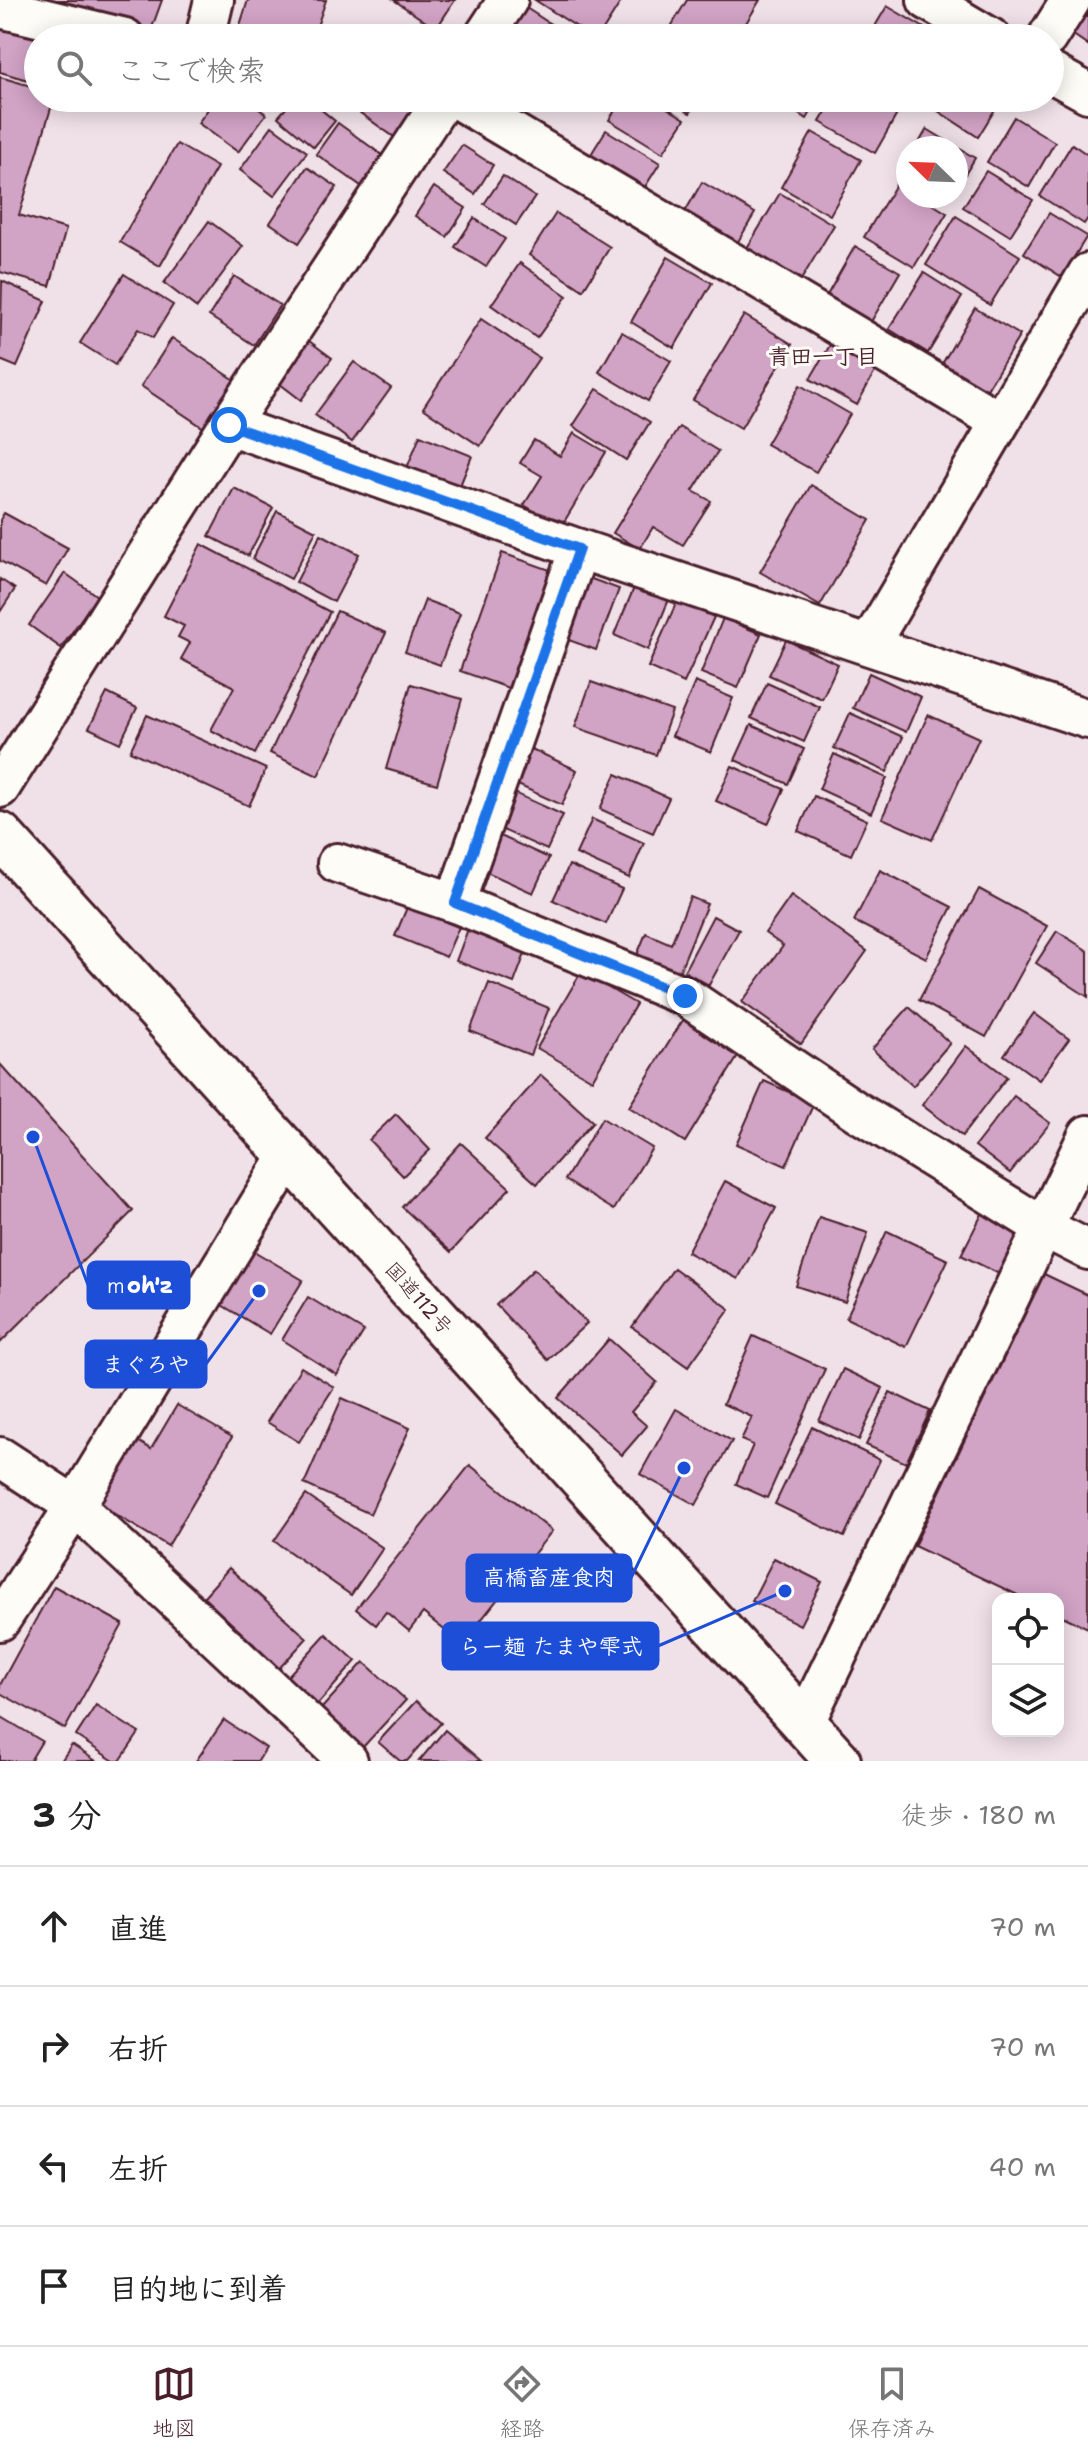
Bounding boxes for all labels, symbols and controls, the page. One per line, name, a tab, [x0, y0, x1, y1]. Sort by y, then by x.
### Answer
search box	[24, 24, 1064, 112]
icon: search	[52, 46, 96, 90]
text: ここで検索	[116, 50, 266, 91]
north arrow	[896, 136, 968, 208]
district label: 青田一丁目	[768, 342, 878, 371]
route start	[211, 407, 247, 443]
route end	[667, 978, 703, 1014]
street label: 国道112号	[380, 1256, 458, 1340]
callout: ｍoh'z	[88, 1262, 189, 1308]
text: ｍoh'z	[105, 1271, 173, 1300]
callout: まぐろや	[86, 1341, 206, 1387]
text: まぐろや	[102, 1350, 190, 1379]
callout: 高橋畜産食肉	[467, 1555, 631, 1601]
text: 高橋畜産食肉	[483, 1563, 615, 1592]
map controls	[992, 1593, 1064, 1737]
button: locate	[992, 1593, 1064, 1665]
callout: らー麺 たまや雫式	[443, 1623, 658, 1669]
text: らー麺 たまや雫式	[459, 1632, 643, 1661]
button: layers	[992, 1665, 1064, 1737]
text: 3 分	[32, 1792, 102, 1838]
text: 徒歩 · 180 m	[901, 1797, 1056, 1832]
icon: ahead	[32, 1904, 76, 1948]
text: 直進	[108, 1908, 168, 1949]
text: 70 m	[989, 1909, 1056, 1944]
icon: right	[32, 2024, 76, 2068]
text: 右折	[108, 2028, 168, 2069]
text: 70 m	[989, 2029, 1056, 2064]
icon: left	[32, 2144, 76, 2188]
text: 左折	[108, 2148, 168, 2189]
text: 40 m	[989, 2149, 1056, 2184]
icon: arrive	[32, 2264, 76, 2308]
text: 目的地に到着	[108, 2268, 288, 2309]
tab: 地図	[152, 2362, 196, 2443]
tab: 経路	[500, 2362, 544, 2443]
tab: 保存済み	[848, 2362, 936, 2443]

